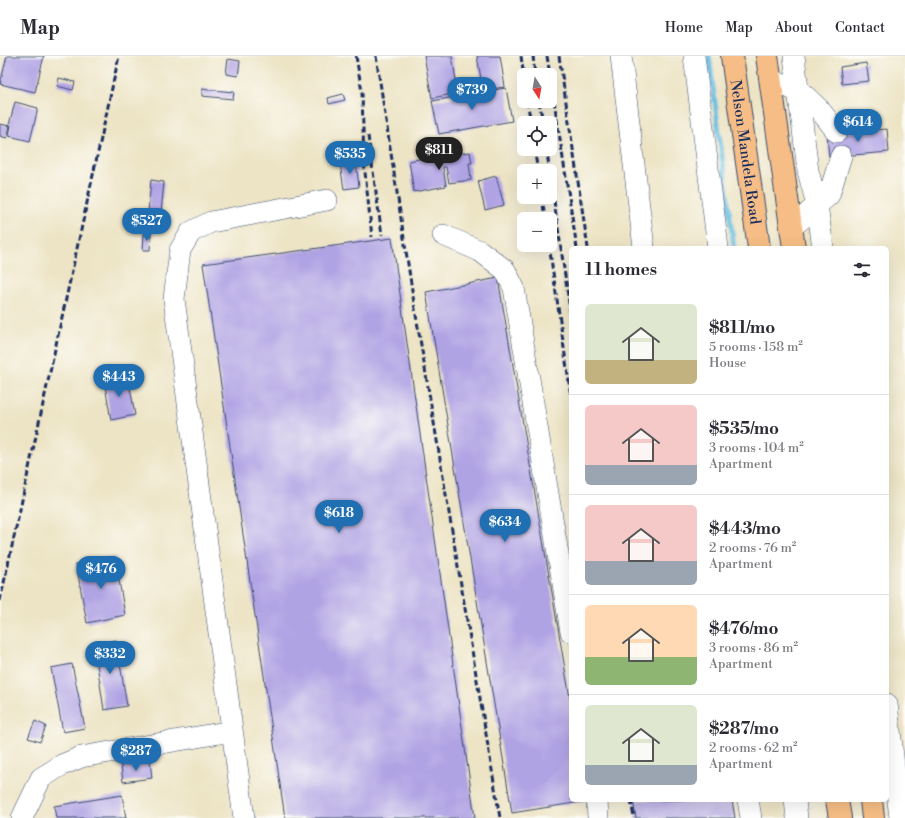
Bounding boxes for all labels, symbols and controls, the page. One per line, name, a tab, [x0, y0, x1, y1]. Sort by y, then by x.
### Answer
text: Map	[20, 16, 60, 40]
text: Home	[665, 19, 703, 37]
text: Map	[725, 19, 753, 37]
text: About	[775, 19, 813, 37]
text: Contact	[835, 19, 885, 37]
north arrow	[517, 68, 557, 108]
map controls	[517, 68, 557, 252]
pin: $739	[448, 77, 496, 111]
street label: Nelson Mandela Road	[725, 79, 765, 226]
text: $739	[456, 82, 488, 98]
pin: $614	[834, 109, 882, 143]
text: $614	[843, 114, 873, 130]
button: locate	[517, 116, 557, 156]
pin: $811	[415, 137, 463, 171]
pin: $535	[326, 141, 374, 175]
text: $811	[425, 142, 453, 158]
text: $535	[334, 146, 366, 162]
button: +	[517, 164, 557, 204]
pin: $527	[123, 208, 171, 242]
button: −	[517, 212, 557, 252]
text: $527	[131, 213, 163, 229]
text: 11 homes	[585, 259, 657, 281]
icon: filters	[851, 259, 873, 281]
text: $811/mo	[709, 317, 775, 339]
icon: home	[617, 320, 665, 368]
text: 5 rooms · 158 m²	[709, 339, 803, 355]
text: House	[709, 355, 746, 371]
pin: $443	[95, 364, 143, 398]
text: $443	[102, 369, 136, 385]
text: $535/mo	[709, 418, 779, 440]
icon: home	[617, 421, 665, 469]
text: 3 rooms · 104 m²	[709, 440, 804, 456]
text: Apartment	[709, 456, 773, 472]
pin: $618	[315, 500, 363, 534]
text: $618	[324, 505, 354, 521]
pin: $634	[481, 509, 529, 543]
text: $634	[489, 514, 521, 530]
text: $443/mo	[709, 518, 781, 540]
icon: home	[617, 521, 665, 569]
text: 2 rooms · 76 m²	[709, 540, 796, 556]
pin: $476	[77, 556, 125, 590]
text: Apartment	[709, 556, 773, 572]
text: $476	[85, 561, 117, 577]
text: $476/mo	[709, 618, 778, 640]
icon: home	[617, 621, 665, 669]
text: 3 rooms · 86 m²	[709, 640, 798, 656]
pin: $332	[86, 641, 134, 675]
text: $332	[94, 646, 126, 662]
text: Apartment	[709, 656, 773, 672]
text: $287/mo	[709, 718, 779, 740]
icon: home	[617, 721, 665, 769]
pin: $287	[112, 738, 160, 772]
text: 2 rooms · 62 m²	[709, 740, 798, 756]
text: $287	[120, 743, 152, 759]
text: Apartment	[709, 756, 773, 772]

